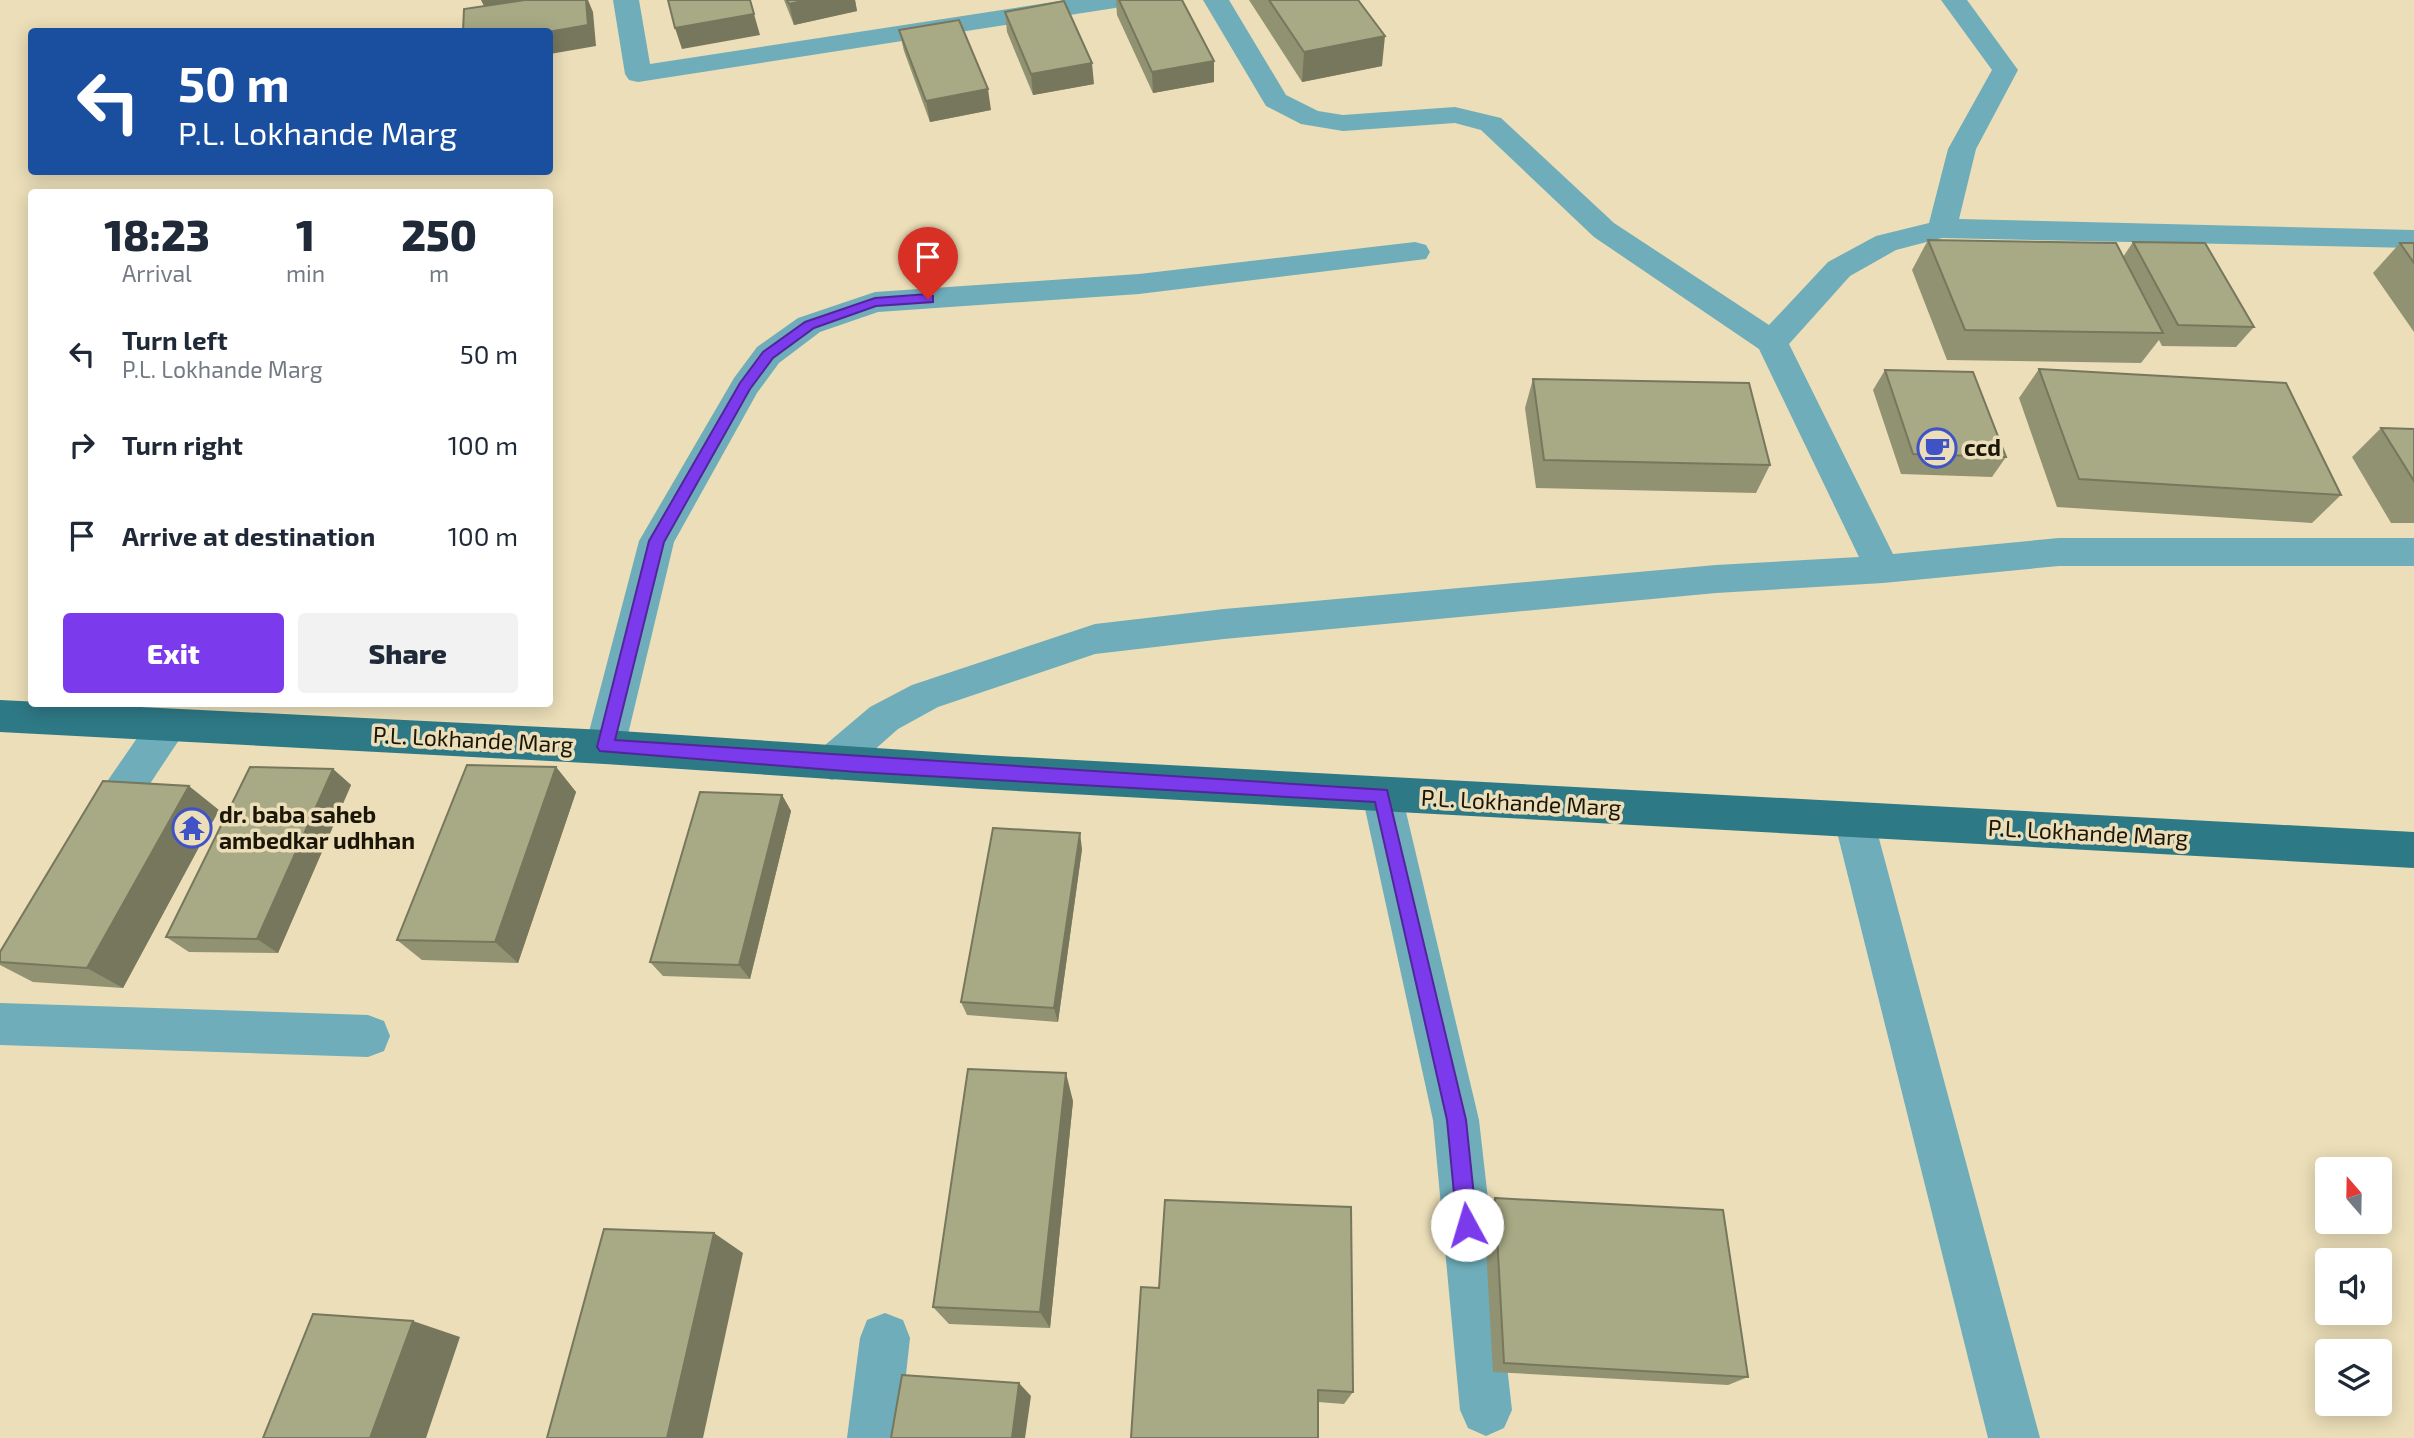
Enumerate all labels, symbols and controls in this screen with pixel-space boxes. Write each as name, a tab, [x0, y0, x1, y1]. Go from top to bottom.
text: 50 m	[178, 53, 290, 112]
icon: left	[63, 56, 154, 147]
text: P.L. Lokhande Marg	[178, 113, 457, 151]
text: 18:23	[104, 209, 210, 259]
text: 1	[296, 209, 315, 259]
text: 250	[401, 209, 477, 259]
pin	[898, 227, 958, 299]
icon: arrive	[909, 238, 947, 276]
text: Arrival	[122, 259, 192, 287]
text: min	[286, 259, 325, 287]
text: m	[429, 259, 449, 287]
text: Turn left	[122, 324, 228, 355]
icon: left	[63, 335, 101, 373]
text: 50 m	[460, 338, 518, 369]
text: P.L. Lokhande Marg	[122, 355, 323, 383]
icon: right	[63, 426, 101, 464]
cafe icon: ccd	[1916, 427, 1958, 469]
text: Turn right	[122, 429, 243, 460]
text: 100 m	[448, 429, 518, 460]
place label: ccd	[1964, 433, 2001, 461]
icon: arrive	[63, 517, 101, 555]
text: Arrive at destination	[122, 520, 375, 551]
text: 100 m	[448, 520, 518, 551]
button: Exit	[63, 613, 284, 693]
button: Share	[298, 613, 518, 693]
street label: P.L. Lokhande Marg	[372, 720, 574, 758]
street label: P.L. Lokhande Marg	[1420, 783, 1622, 821]
place label: dr. baba saheb ambedkar udhhan	[219, 800, 415, 854]
temple icon: dr. baba saheb ambedkar udhhan	[171, 807, 213, 849]
street label: P.L. Lokhande Marg	[1987, 813, 2189, 851]
north arrow	[2315, 1157, 2392, 1234]
map controls	[2315, 1157, 2392, 1416]
position arrow	[1430, 1188, 1504, 1262]
button: sound	[2315, 1248, 2392, 1325]
button: layers	[2315, 1339, 2392, 1416]

